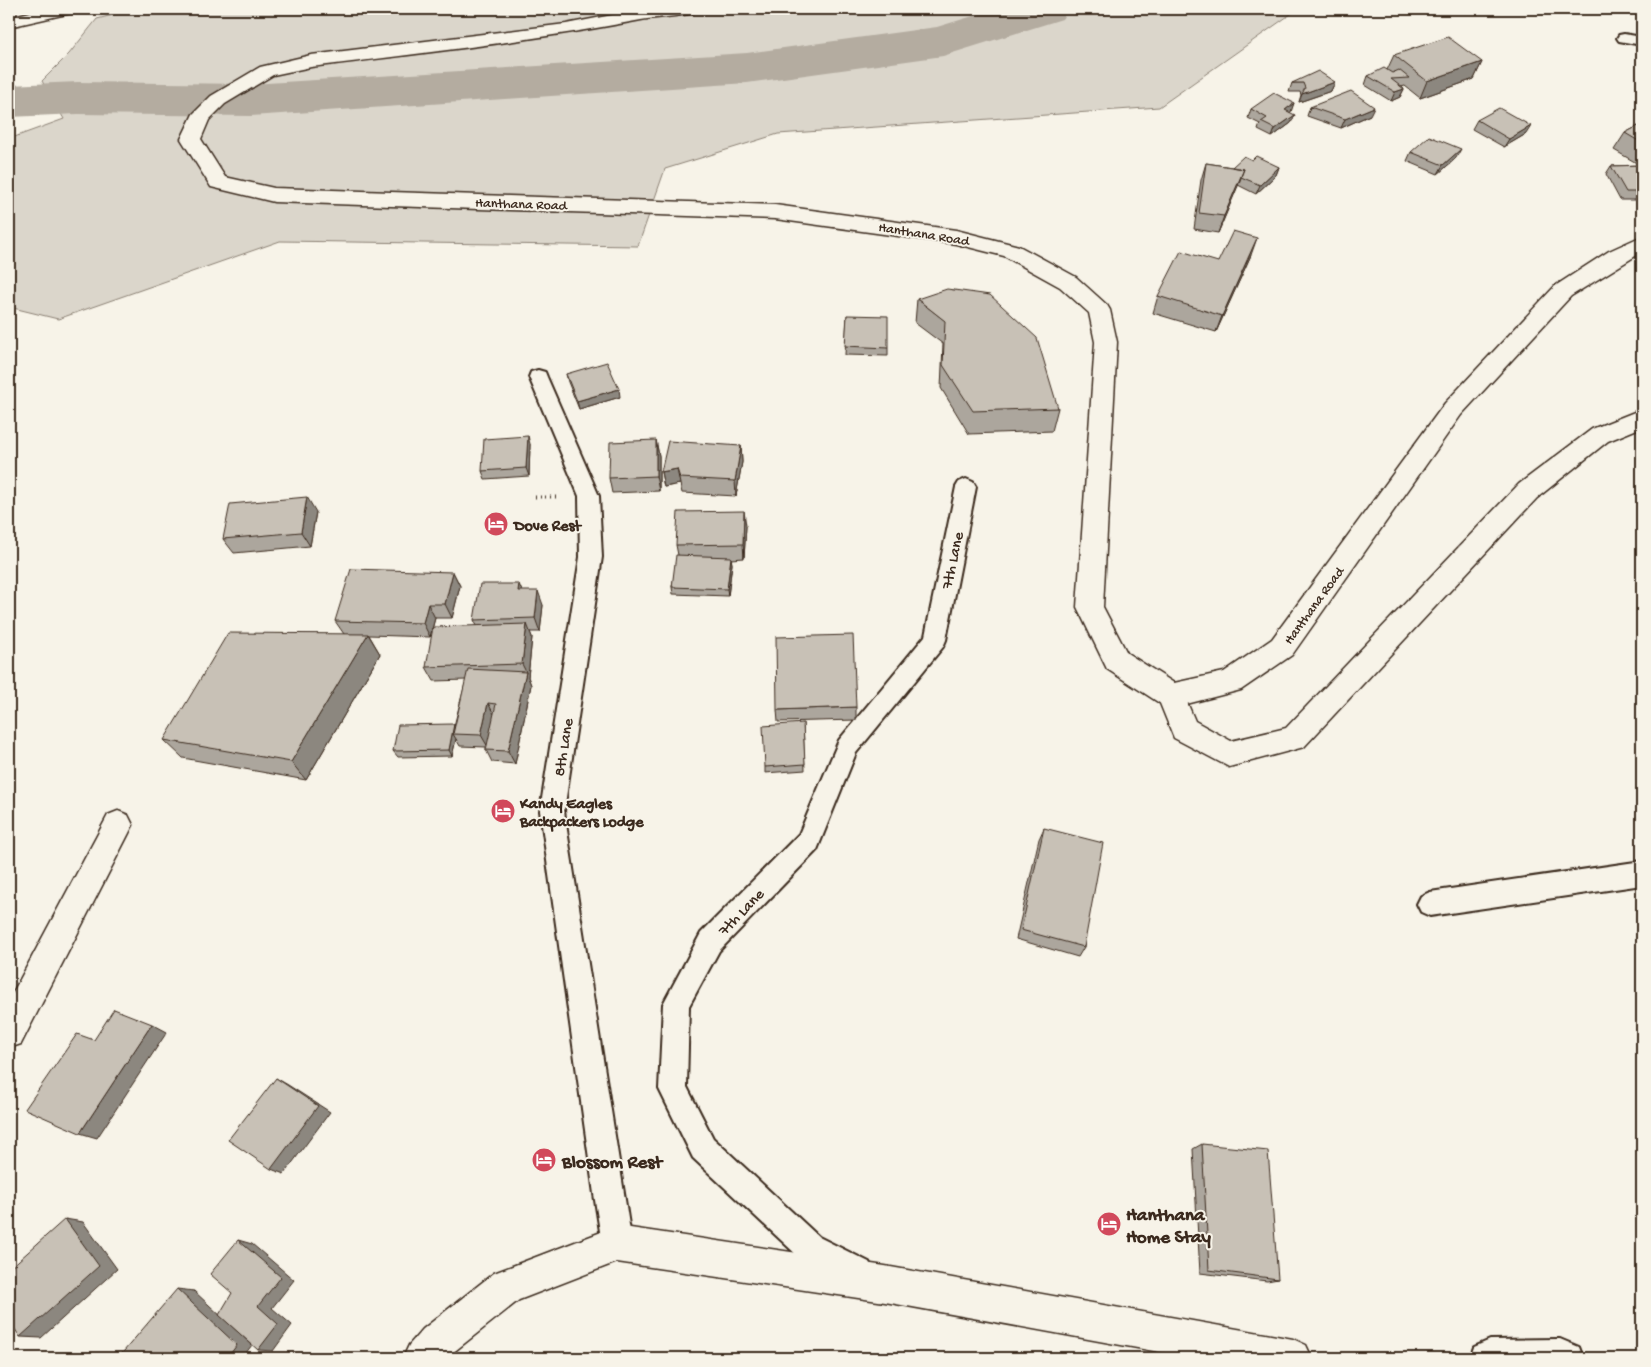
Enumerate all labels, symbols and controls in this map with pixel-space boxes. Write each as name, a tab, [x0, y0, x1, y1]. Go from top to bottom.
street label: Hanthana Road	[475, 195, 569, 216]
street label: Hanthana Road	[877, 220, 972, 251]
hotel icon: Dove Rest	[483, 511, 509, 537]
place label: Dove Rest	[512, 518, 582, 537]
street label: 7th Lane	[939, 530, 970, 592]
street label: Hanthana Road	[1281, 563, 1350, 649]
street label: 8th Lane	[552, 717, 580, 778]
place label: Kandy Eagles Backpackers Lodge	[519, 796, 644, 833]
hotel icon: Kandy Eagles Backpackers Lodge	[490, 798, 516, 824]
street label: 7th Lane	[715, 885, 770, 942]
hotel icon: Blossom Rest	[531, 1147, 557, 1173]
place label: Blossom Rest	[561, 1152, 664, 1175]
place label: Hanthana Home Stay	[1126, 1205, 1212, 1250]
hotel icon: Hanthana Home Stay	[1096, 1211, 1122, 1237]

